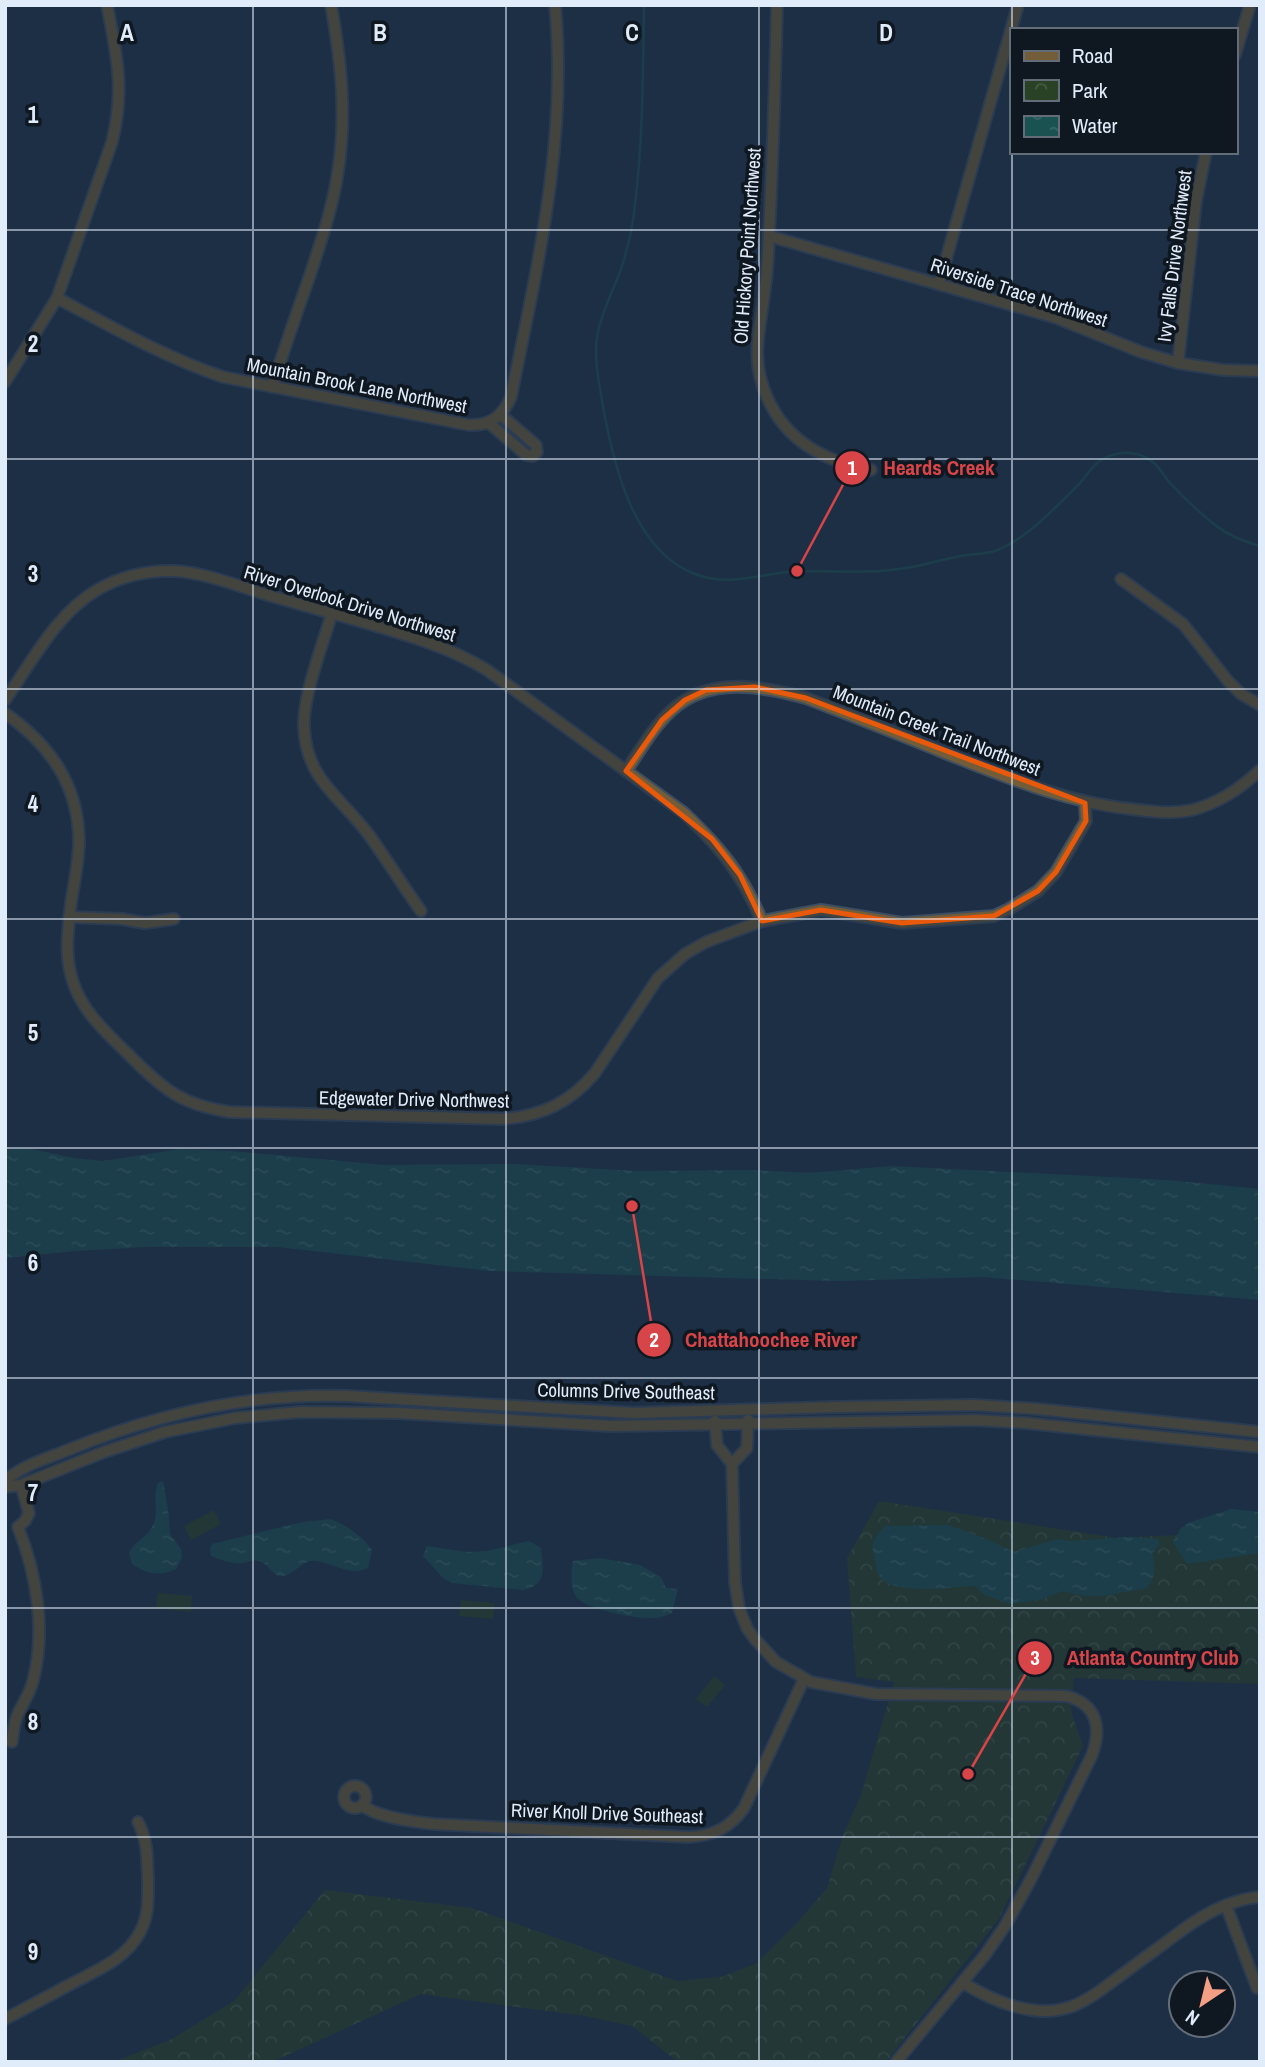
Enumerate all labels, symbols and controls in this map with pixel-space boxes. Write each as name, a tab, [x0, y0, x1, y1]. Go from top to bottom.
text: A	[120, 17, 134, 48]
text: B	[373, 17, 387, 48]
text: C	[625, 17, 639, 48]
text: D	[879, 17, 893, 48]
legend	[1010, 28, 1237, 154]
text: Road	[1072, 41, 1113, 70]
text: Park	[1072, 76, 1108, 105]
text: 1	[28, 99, 39, 130]
text: Water	[1072, 111, 1118, 140]
street label: Old Hickory Point Northwest	[727, 146, 767, 345]
street label: Ivy Falls Drive Northwest	[1151, 168, 1197, 343]
street label: Riverside Trace Northwest	[927, 251, 1111, 333]
text: 2	[28, 328, 38, 359]
street label: Mountain Brook Lane Northwest	[245, 351, 470, 419]
callout: Heards Creek	[834, 447, 1008, 489]
text: 1	[847, 453, 857, 482]
text: Heards Creek	[883, 453, 995, 482]
text: 3	[28, 558, 38, 589]
street label: River Overlook Drive Northwest	[241, 558, 460, 648]
street label: Mountain Creek Trail Northwest	[830, 678, 1045, 782]
text: 4	[28, 788, 39, 819]
text: 5	[28, 1017, 38, 1048]
street label: Edgewater Drive Northwest	[319, 1084, 510, 1114]
text: 6	[28, 1247, 38, 1278]
callout: Chattahoochee River	[636, 1319, 871, 1361]
text: 2	[649, 1325, 659, 1354]
text: Chattahoochee River	[685, 1325, 857, 1354]
street label: Columns Drive Southeast	[537, 1376, 716, 1406]
text: 7	[28, 1477, 38, 1508]
callout: Atlanta Country Club	[1018, 1637, 1253, 1679]
text: 3	[1030, 1643, 1040, 1672]
text: Atlanta Country Club	[1067, 1643, 1239, 1672]
text: 8	[28, 1706, 38, 1737]
street label: River Knoll Drive Southeast	[510, 1797, 704, 1829]
text: 9	[28, 1936, 38, 1967]
north arrow	[1167, 1969, 1237, 2039]
text: N	[1180, 2004, 1204, 2032]

